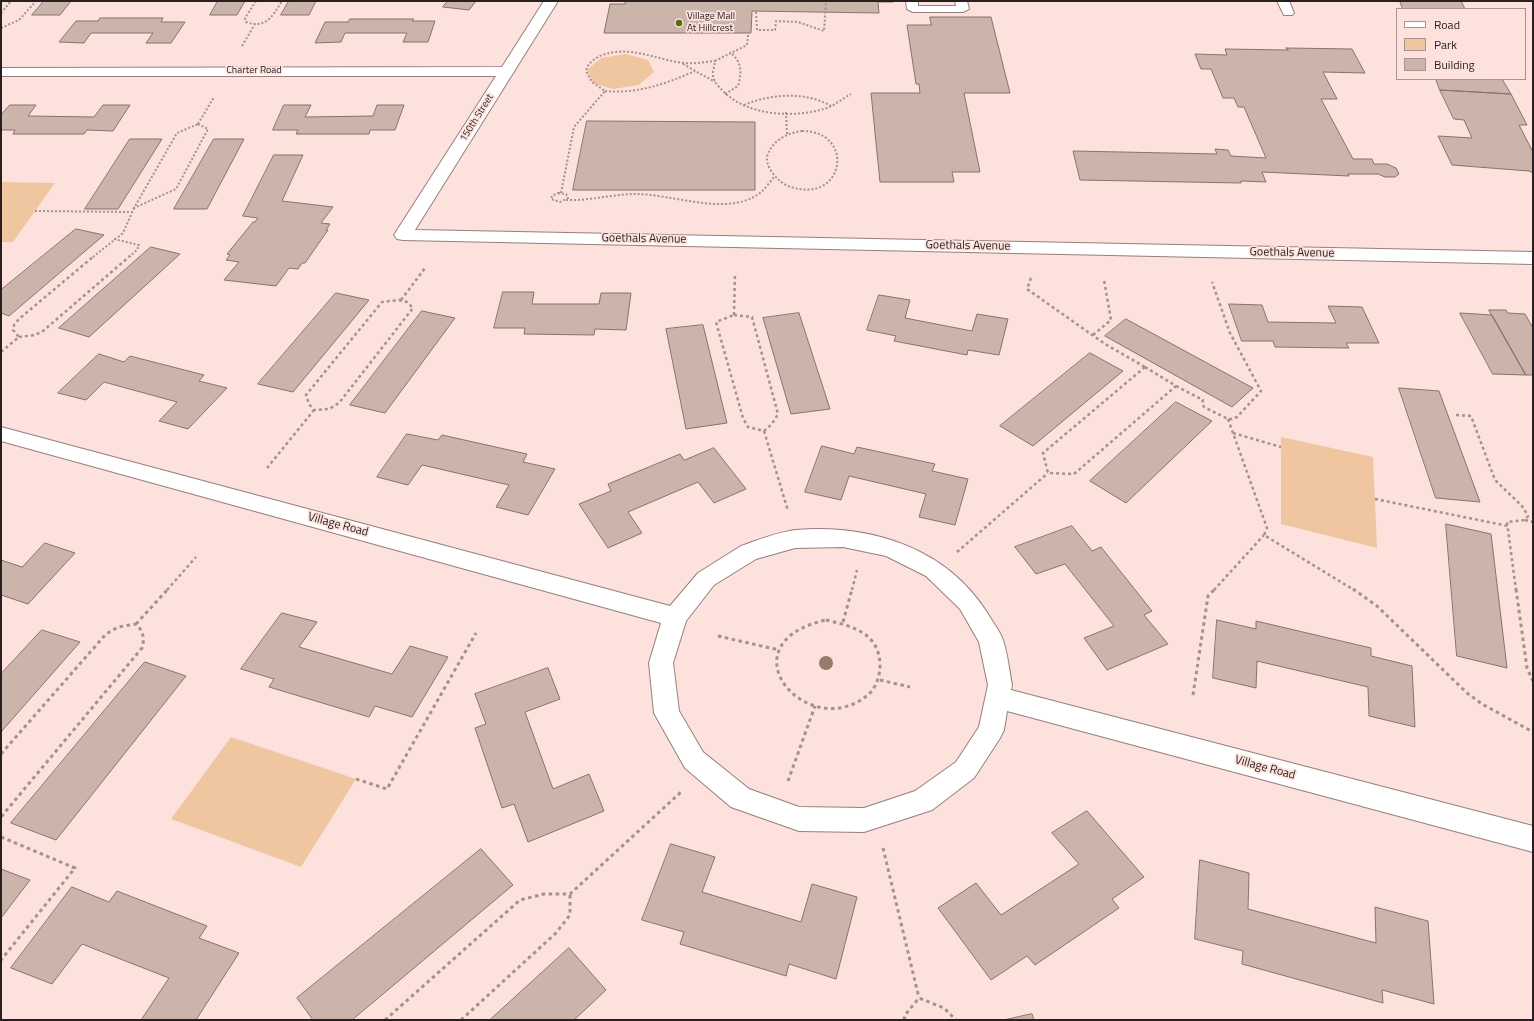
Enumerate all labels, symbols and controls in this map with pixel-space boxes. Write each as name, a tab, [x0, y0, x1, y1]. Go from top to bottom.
legend	[1396, 8, 1526, 80]
place label: Village Mall At Hillcrest	[687, 11, 735, 34]
text: Road	[1434, 15, 1460, 34]
marker: Village Mall At Hillcrest	[674, 18, 684, 28]
text: Park	[1434, 35, 1457, 54]
text: Building	[1434, 55, 1475, 74]
street label: Charter Road	[226, 65, 282, 77]
street label: 150th Street	[458, 92, 496, 144]
street label: Goethals Avenue	[601, 231, 687, 247]
street label: Goethals Avenue	[925, 238, 1011, 254]
street label: Goethals Avenue	[1249, 245, 1335, 261]
street label: Village Road	[306, 510, 370, 540]
street label: Village Road	[1233, 753, 1297, 783]

